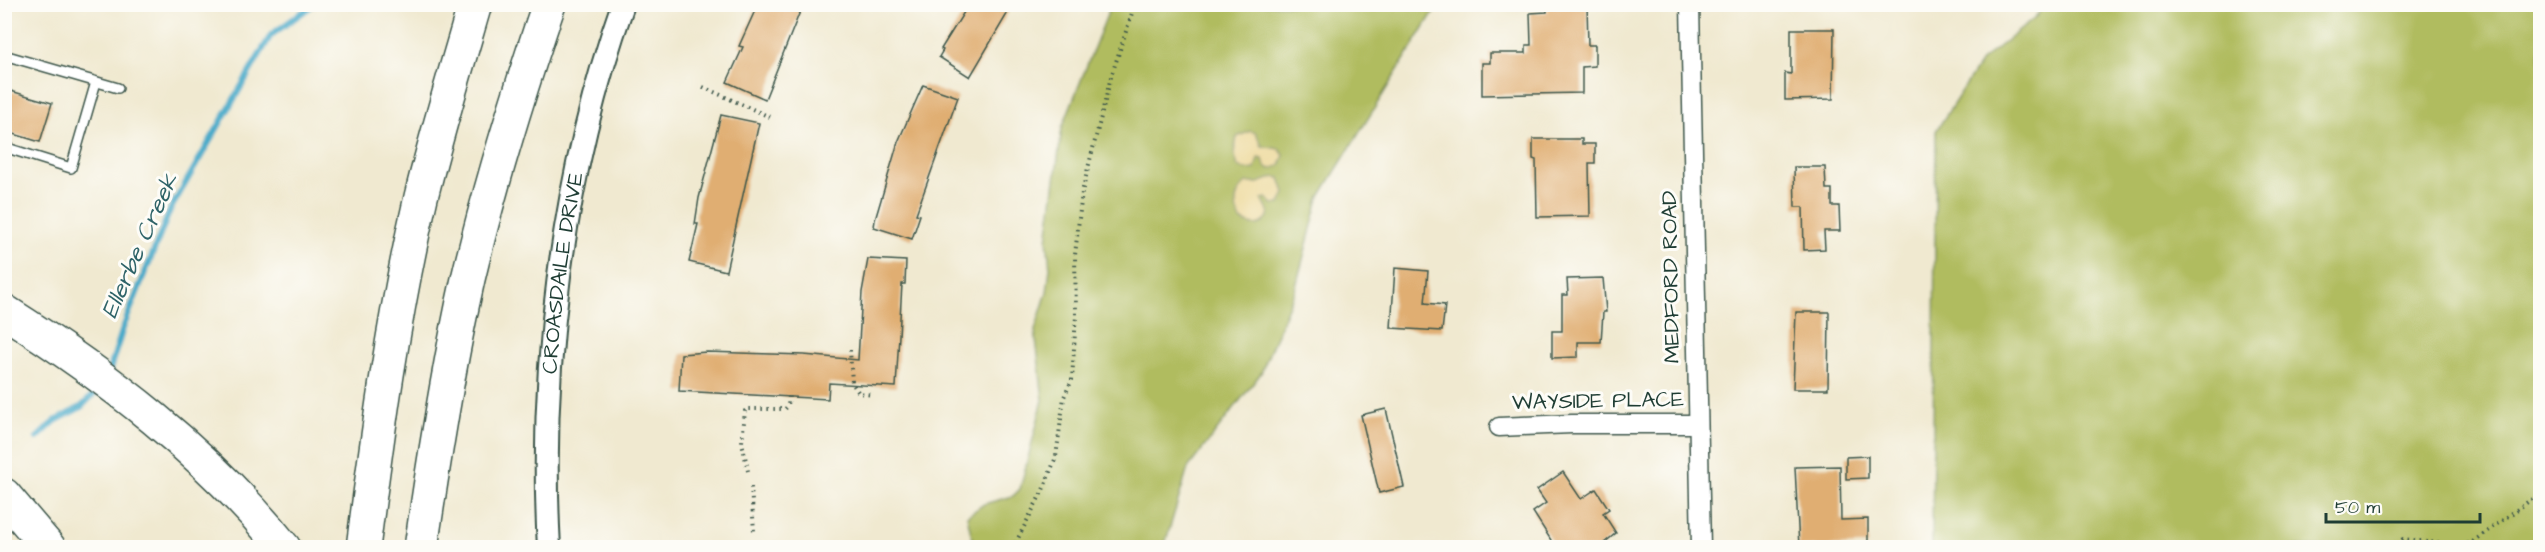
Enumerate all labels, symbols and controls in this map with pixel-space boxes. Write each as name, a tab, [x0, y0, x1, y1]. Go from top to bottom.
water label: Ellerbe Creek	[93, 167, 188, 324]
street label: CROASDAILE DRIVE	[534, 169, 591, 375]
street label: MEDFORD ROAD	[1654, 190, 1688, 364]
street label: WAYSIDE PLACE	[1512, 384, 1684, 418]
scale bar	[2326, 486, 2480, 524]
text: 50 m	[2335, 495, 2380, 520]

